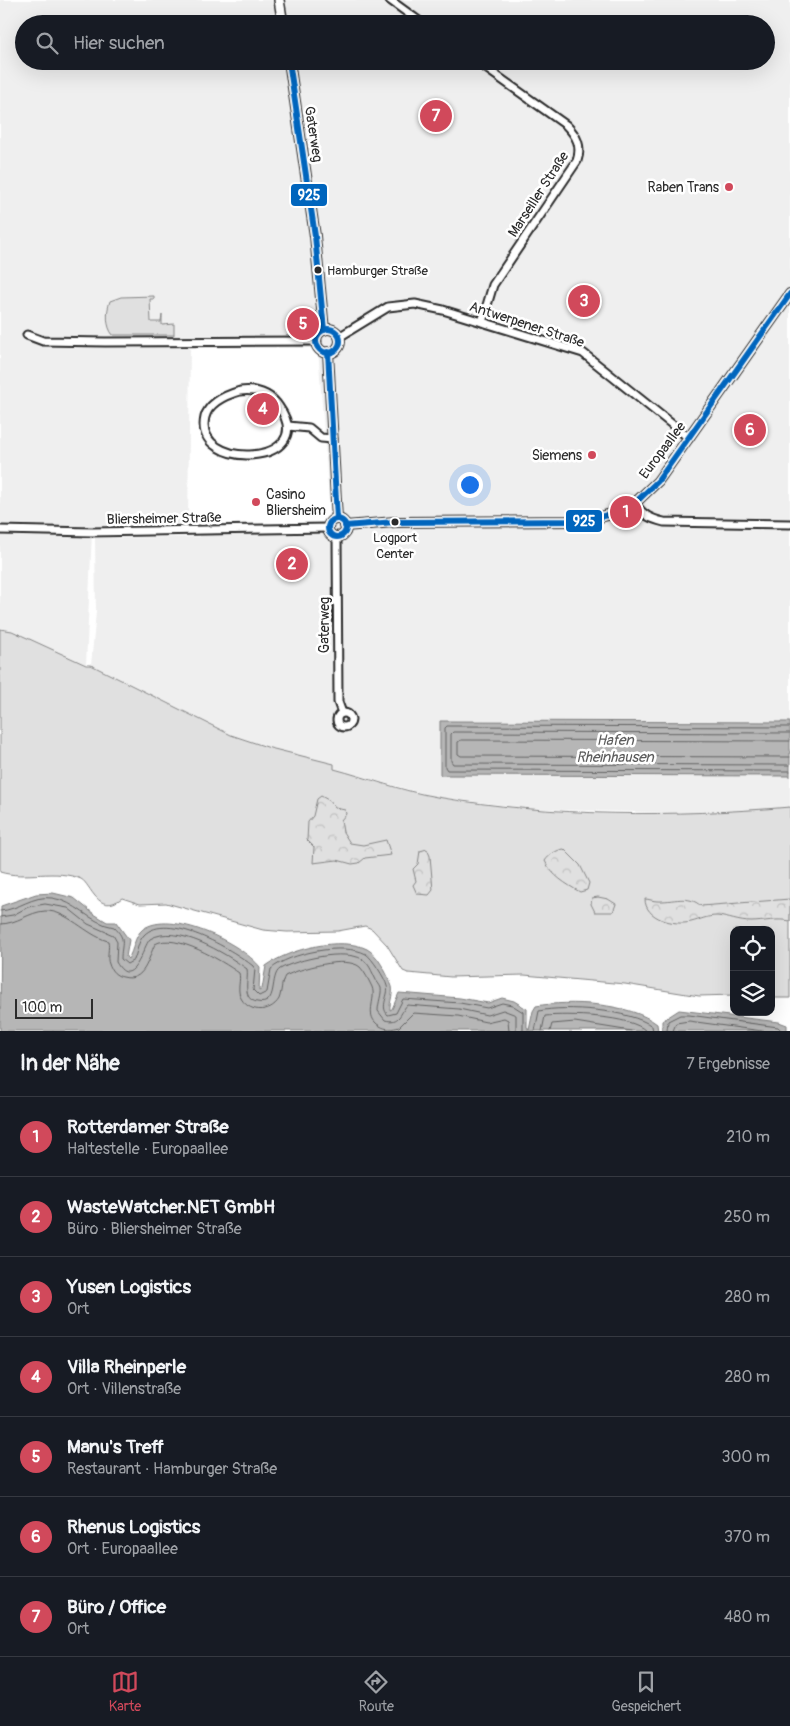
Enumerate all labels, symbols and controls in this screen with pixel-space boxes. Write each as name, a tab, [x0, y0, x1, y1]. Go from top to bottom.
search box	[15, 15, 775, 70]
icon: search	[33, 29, 61, 57]
text: Hier suchen	[73, 31, 165, 55]
pin: 7	[420, 97, 452, 135]
street label: Gaterweg	[301, 105, 326, 163]
street label: Marseiller Straße	[504, 148, 572, 240]
place label: Raben Trans	[648, 179, 720, 196]
marker: Raben Trans	[723, 181, 735, 193]
line badge: 925	[290, 183, 328, 207]
text: 925	[298, 187, 321, 204]
place label: Hamburger Straße	[327, 263, 428, 279]
marker: Hamburger Straße	[313, 265, 323, 275]
pin: 3	[568, 282, 600, 320]
street label: Antwerpener Straße	[467, 298, 587, 351]
pin: 5	[287, 305, 319, 343]
pin: 4	[247, 390, 279, 428]
pin: 6	[734, 411, 766, 449]
street label: Europaallee	[636, 418, 689, 482]
place label: Siemens	[532, 447, 583, 464]
marker: Siemens	[586, 449, 598, 461]
your location	[457, 472, 483, 498]
place label: Casino Bliersheim	[266, 486, 326, 519]
pin: 1	[610, 493, 642, 531]
marker: Casino Bliersheim	[250, 496, 262, 508]
street label: Bliersheimer Straße	[106, 509, 222, 528]
line badge: 925	[565, 509, 603, 533]
text: 925	[573, 513, 596, 530]
marker: Logport Center	[390, 517, 400, 527]
place label: Logport Center	[373, 530, 418, 562]
pin: 2	[276, 545, 308, 583]
street label: Gaterweg	[316, 597, 333, 653]
water label: Hafen Rheinhausen	[576, 731, 655, 767]
map controls	[730, 926, 775, 1016]
button: locate	[730, 926, 775, 971]
button: layers	[730, 971, 775, 1016]
scale bar	[15, 996, 92, 1019]
text: 100 m	[22, 999, 62, 1016]
text: In der Nähe	[20, 1050, 120, 1077]
text: 7 Ergebnisse	[686, 1054, 770, 1074]
text: Rotterdamer Straße	[67, 1115, 229, 1139]
text: 1	[33, 1127, 39, 1147]
text: 210 m	[726, 1127, 770, 1147]
text: Haltestelle · Europaallee	[67, 1139, 228, 1159]
text: WasteWatcher.NET GmbH	[67, 1195, 275, 1219]
text: 2	[32, 1207, 40, 1227]
text: 250 m	[724, 1207, 770, 1227]
text: Büro · Bliersheimer Straße	[67, 1219, 242, 1239]
text: Yusen Logistics	[67, 1275, 191, 1299]
text: 3	[32, 1287, 40, 1307]
text: 280 m	[724, 1287, 770, 1307]
text: Ort	[67, 1299, 89, 1319]
text: Villa Rheinperle	[67, 1355, 186, 1379]
text: 4	[31, 1367, 41, 1387]
text: 280 m	[724, 1367, 770, 1387]
text: Ort · Villenstraße	[67, 1379, 181, 1399]
text: Manu's Treff	[67, 1435, 164, 1459]
text: 5	[32, 1447, 40, 1467]
text: 300 m	[722, 1447, 770, 1467]
text: Restaurant · Hamburger Straße	[67, 1459, 277, 1479]
text: Rhenus Logistics	[67, 1515, 200, 1539]
text: 6	[31, 1527, 41, 1547]
text: 370 m	[724, 1527, 770, 1547]
text: Ort · Europaallee	[67, 1539, 178, 1559]
text: Büro / Office	[67, 1595, 166, 1619]
text: 7	[32, 1607, 40, 1627]
text: 480 m	[724, 1607, 770, 1627]
text: Ort	[67, 1619, 89, 1639]
tab: Karte	[109, 1668, 141, 1715]
tab: Route	[359, 1668, 394, 1715]
tab: Gespeichert	[612, 1668, 681, 1715]

